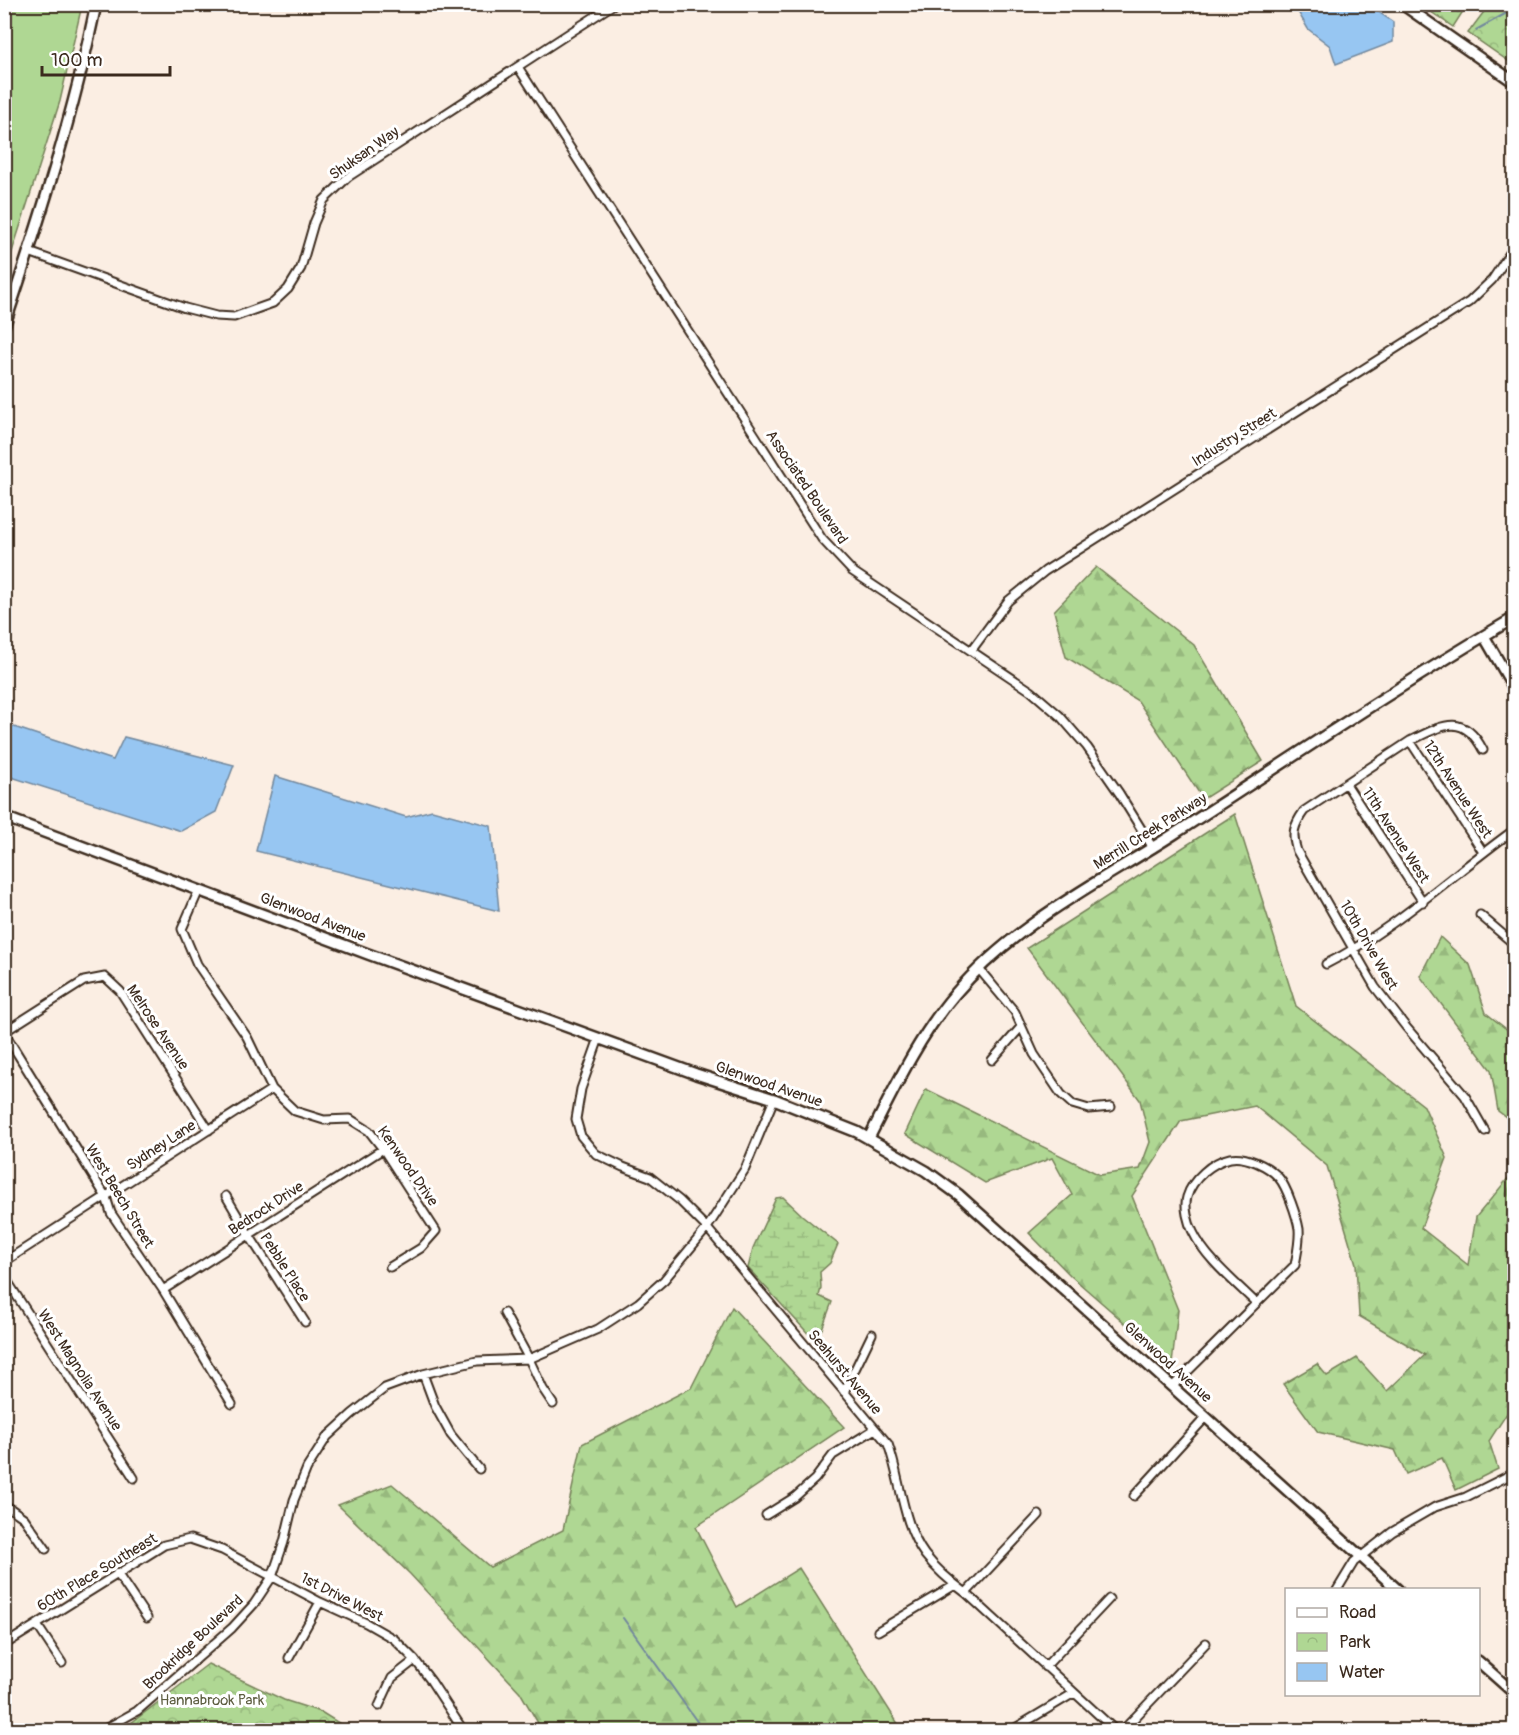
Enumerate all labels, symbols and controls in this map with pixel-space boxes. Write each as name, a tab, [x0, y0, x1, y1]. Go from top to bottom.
scale bar	[42, 39, 170, 77]
text: 100 m	[51, 49, 103, 72]
street label: Shuksan Way	[326, 122, 403, 184]
street label: Industry Street	[1188, 403, 1281, 471]
street label: Associated Boulevard	[761, 427, 852, 548]
street label: 12th Avenue West	[1419, 737, 1497, 843]
street label: 11th Avenue West	[1358, 784, 1434, 888]
street label: Merrill Creek Parkway	[1090, 789, 1211, 874]
street label: Glenwood Avenue	[257, 889, 369, 947]
street label: 10th Drive West	[1335, 897, 1402, 994]
street label: Melrose Avenue	[122, 981, 193, 1074]
street label: Glenwood Avenue	[713, 1057, 825, 1112]
street label: Sydney Lane	[123, 1116, 200, 1175]
street label: Kenwood Drive	[373, 1123, 443, 1211]
street label: West Beech Street	[81, 1141, 159, 1253]
street label: Bedrock Drive	[225, 1177, 308, 1240]
street label: Pebble Place	[255, 1229, 314, 1306]
street label: West Magnolia Avenue	[33, 1306, 126, 1435]
street label: Glenwood Avenue	[1120, 1318, 1216, 1407]
street label: Seahurst Avenue	[804, 1326, 886, 1419]
street label: 60th Place Southeast	[34, 1529, 162, 1616]
street label: 1st Drive West	[297, 1569, 387, 1627]
legend	[1285, 1588, 1480, 1696]
street label: Brookridge Boulevard	[139, 1591, 248, 1694]
text: Road	[1339, 1601, 1376, 1624]
text: Park	[1339, 1631, 1371, 1654]
text: Water	[1339, 1661, 1385, 1684]
park label: Hannabrook Park	[160, 1691, 265, 1710]

